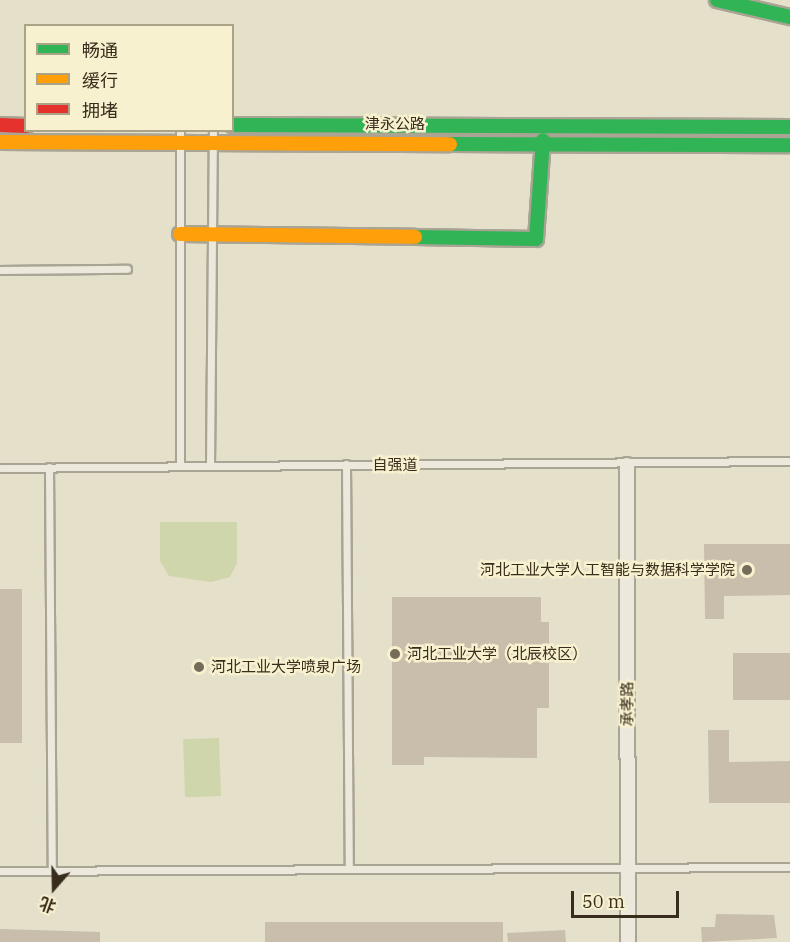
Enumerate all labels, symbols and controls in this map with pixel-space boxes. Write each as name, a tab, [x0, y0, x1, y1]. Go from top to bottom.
legend	[24, 24, 234, 132]
text: 畅通	[82, 39, 118, 62]
text: 缓行	[82, 69, 118, 92]
text: 拥堵	[82, 99, 118, 122]
street label: 津永公路	[365, 115, 425, 133]
street label: 自强道	[373, 456, 417, 474]
place label: 河北工业大学人工智能与数据科学学院	[480, 561, 735, 579]
marker: 河北工业大学人工智能与数据科学学院	[740, 563, 754, 577]
place label: 河北工业大学（北辰校区）	[407, 645, 587, 663]
marker: 河北工业大学（北辰校区）	[388, 647, 402, 661]
place label: 河北工业大学喷泉广场	[211, 658, 361, 676]
marker: 河北工业大学喷泉广场	[192, 660, 206, 674]
street label: 承孝路	[618, 682, 636, 726]
north arrow	[24, 858, 84, 918]
scale bar	[574, 879, 682, 917]
text: 50 m	[582, 890, 625, 913]
text: 北	[37, 893, 59, 917]

